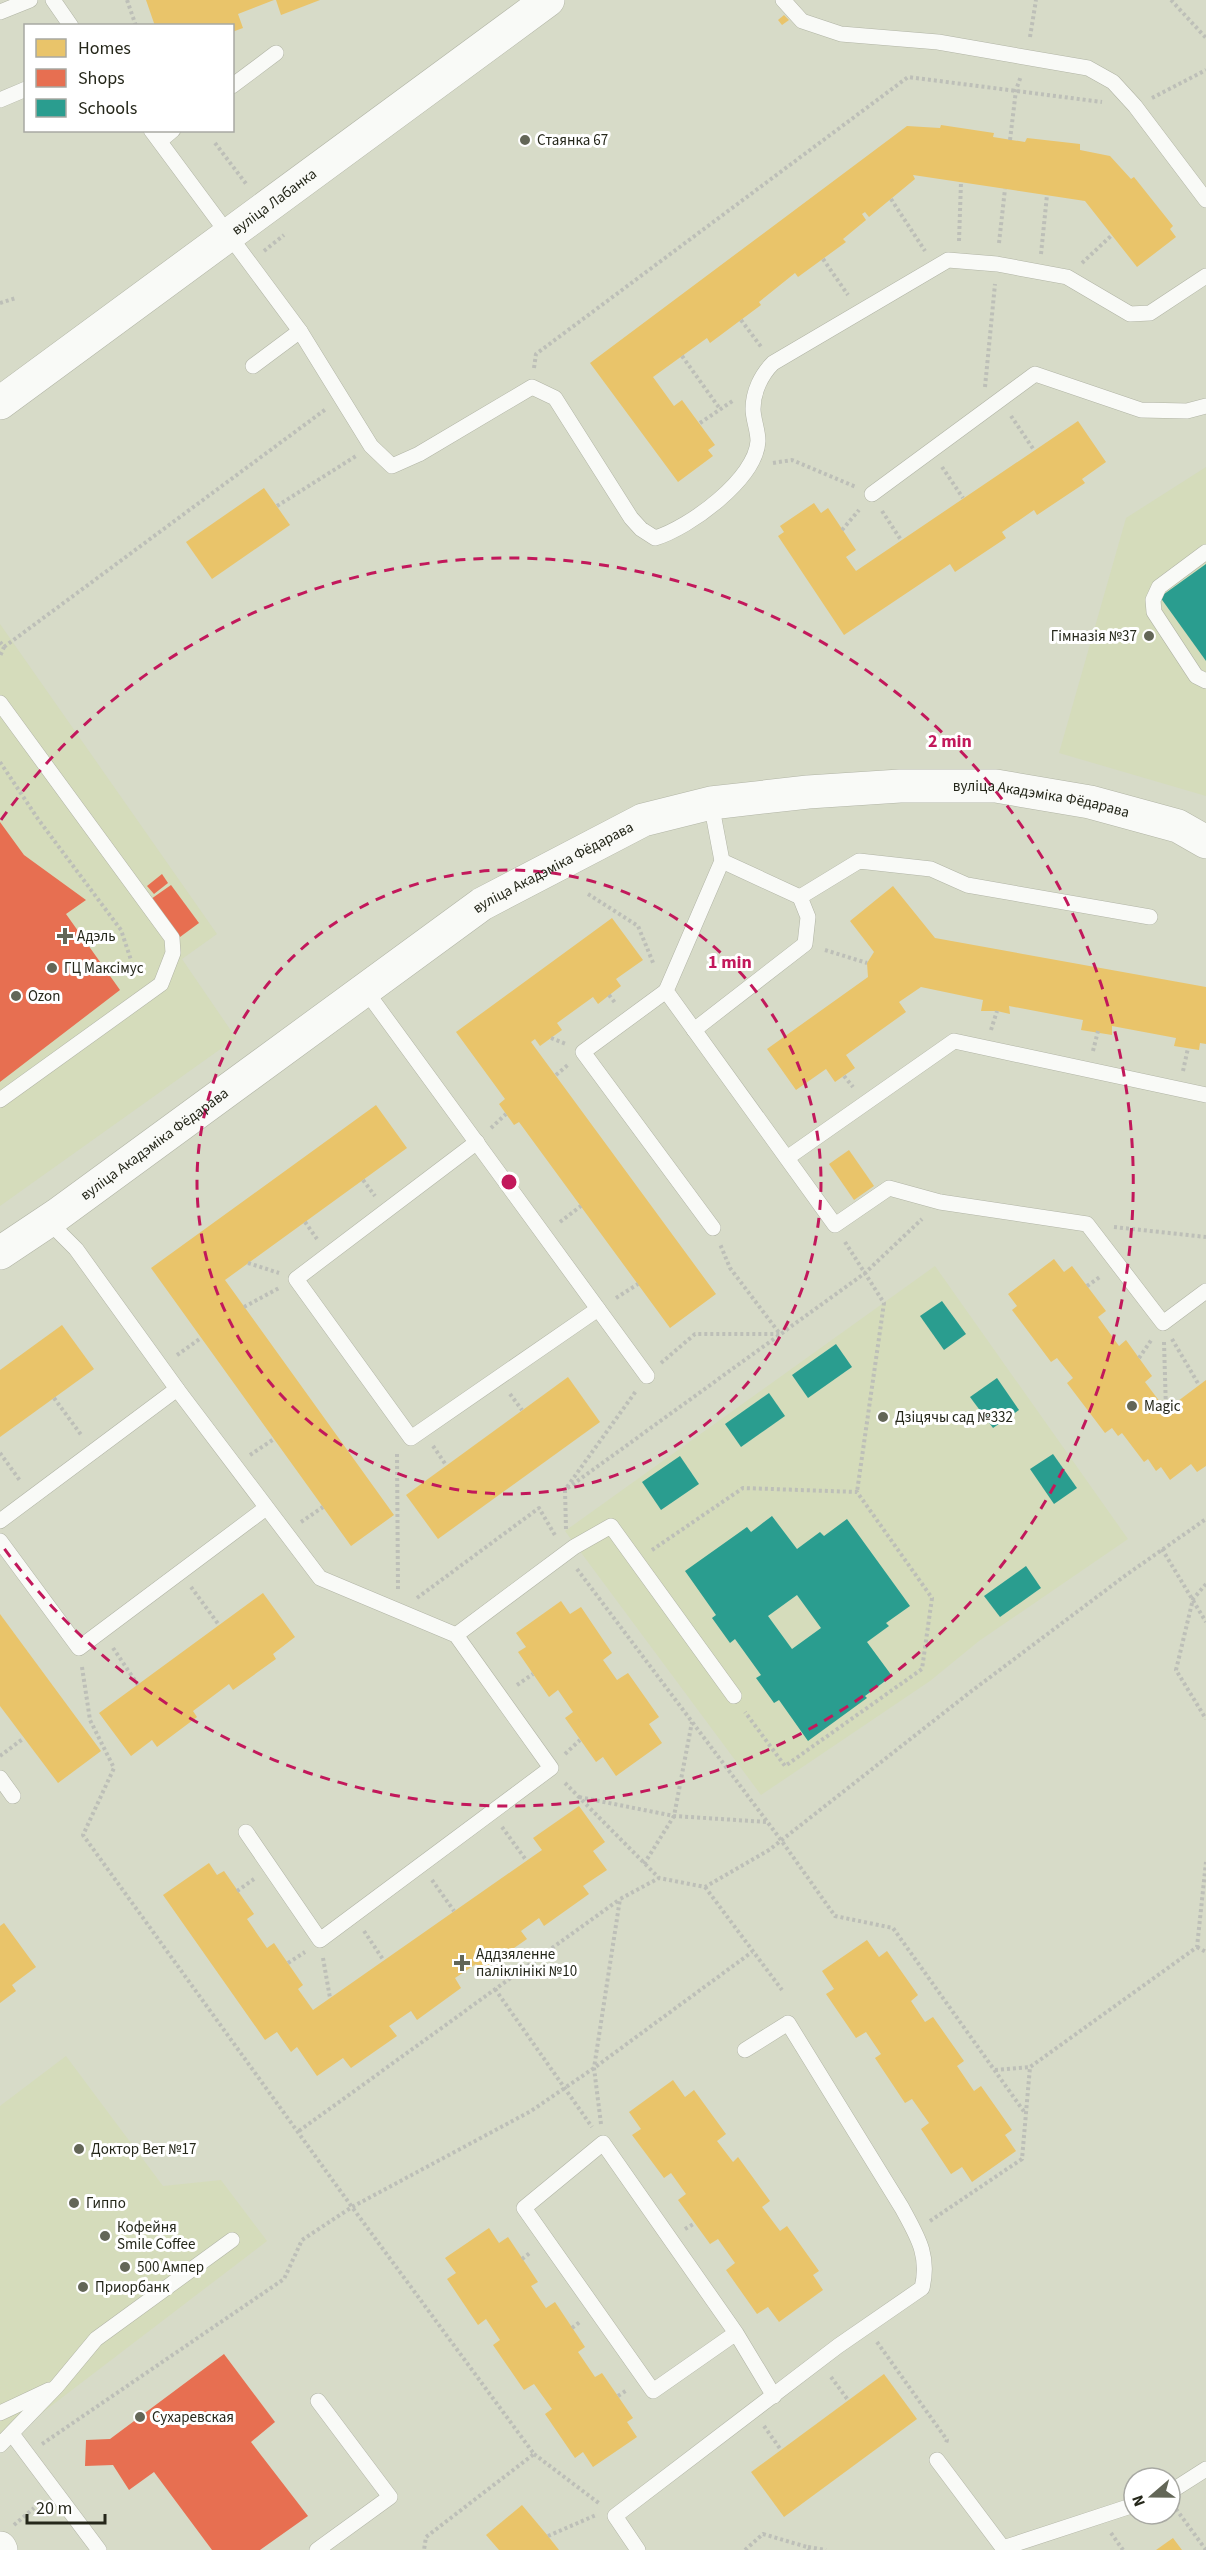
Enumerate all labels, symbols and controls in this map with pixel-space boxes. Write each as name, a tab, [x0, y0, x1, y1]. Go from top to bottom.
legend	[24, 24, 234, 132]
text: Homes	[78, 36, 131, 61]
text: Shops	[78, 66, 125, 91]
text: Schools	[78, 96, 137, 121]
place label: Стаянка 67	[537, 130, 608, 151]
marker: Стаянка 67	[518, 133, 532, 147]
street label: вуліца Лабанка	[227, 163, 321, 240]
place label: Гімназія №37	[1051, 626, 1137, 647]
marker: Гімназія №37	[1142, 629, 1156, 643]
text: 2 min	[928, 729, 972, 754]
street label: вуліца Акадэміка Фёдарава	[953, 775, 1132, 823]
street label: вуліца Акадэміка Фёдарава	[468, 816, 637, 918]
place label: Адэль	[77, 926, 116, 947]
marker: Адэль	[58, 929, 72, 943]
text: 1 min	[708, 950, 752, 975]
place label: ГЦ Максімус	[64, 958, 144, 979]
marker: ГЦ Максімус	[45, 961, 59, 975]
place label: Ozon	[28, 986, 60, 1007]
marker: Ozon	[9, 989, 23, 1003]
street label: вуліца Акадэміка Фёдарава	[76, 1083, 233, 1205]
centre of rings	[499, 1172, 519, 1192]
place label: Magic	[1144, 1396, 1181, 1417]
marker: Magic	[1125, 1399, 1139, 1413]
place label: Дзіцячы сад №332	[895, 1407, 1013, 1428]
marker: Дзіцячы сад №332	[876, 1410, 890, 1424]
place label: Аддзяленне паліклінікі №10	[476, 1944, 577, 1982]
marker: Аддзяленне паліклінікі №10	[453, 1954, 471, 1972]
place label: Доктор Вет №17	[91, 2139, 196, 2160]
marker: Доктор Вет №17	[72, 2142, 86, 2156]
place label: Гиппо	[86, 2193, 126, 2214]
marker: Гиппо	[67, 2196, 81, 2210]
place label: Кофейня Smile Coffee	[117, 2217, 195, 2255]
marker: Кофейня Smile Coffee	[98, 2229, 112, 2243]
place label: 500 Ампер	[137, 2257, 204, 2278]
marker: 500 Ампер	[118, 2260, 132, 2274]
place label: Приорбанк	[95, 2277, 170, 2298]
marker: Приорбанк	[76, 2280, 90, 2294]
place label: Сухаревская	[152, 2407, 234, 2428]
marker: Сухаревская	[133, 2410, 147, 2424]
north arrow	[1122, 2466, 1182, 2526]
scale bar	[27, 2487, 105, 2525]
text: N	[1127, 2492, 1151, 2510]
text: 20 m	[36, 2496, 72, 2521]

